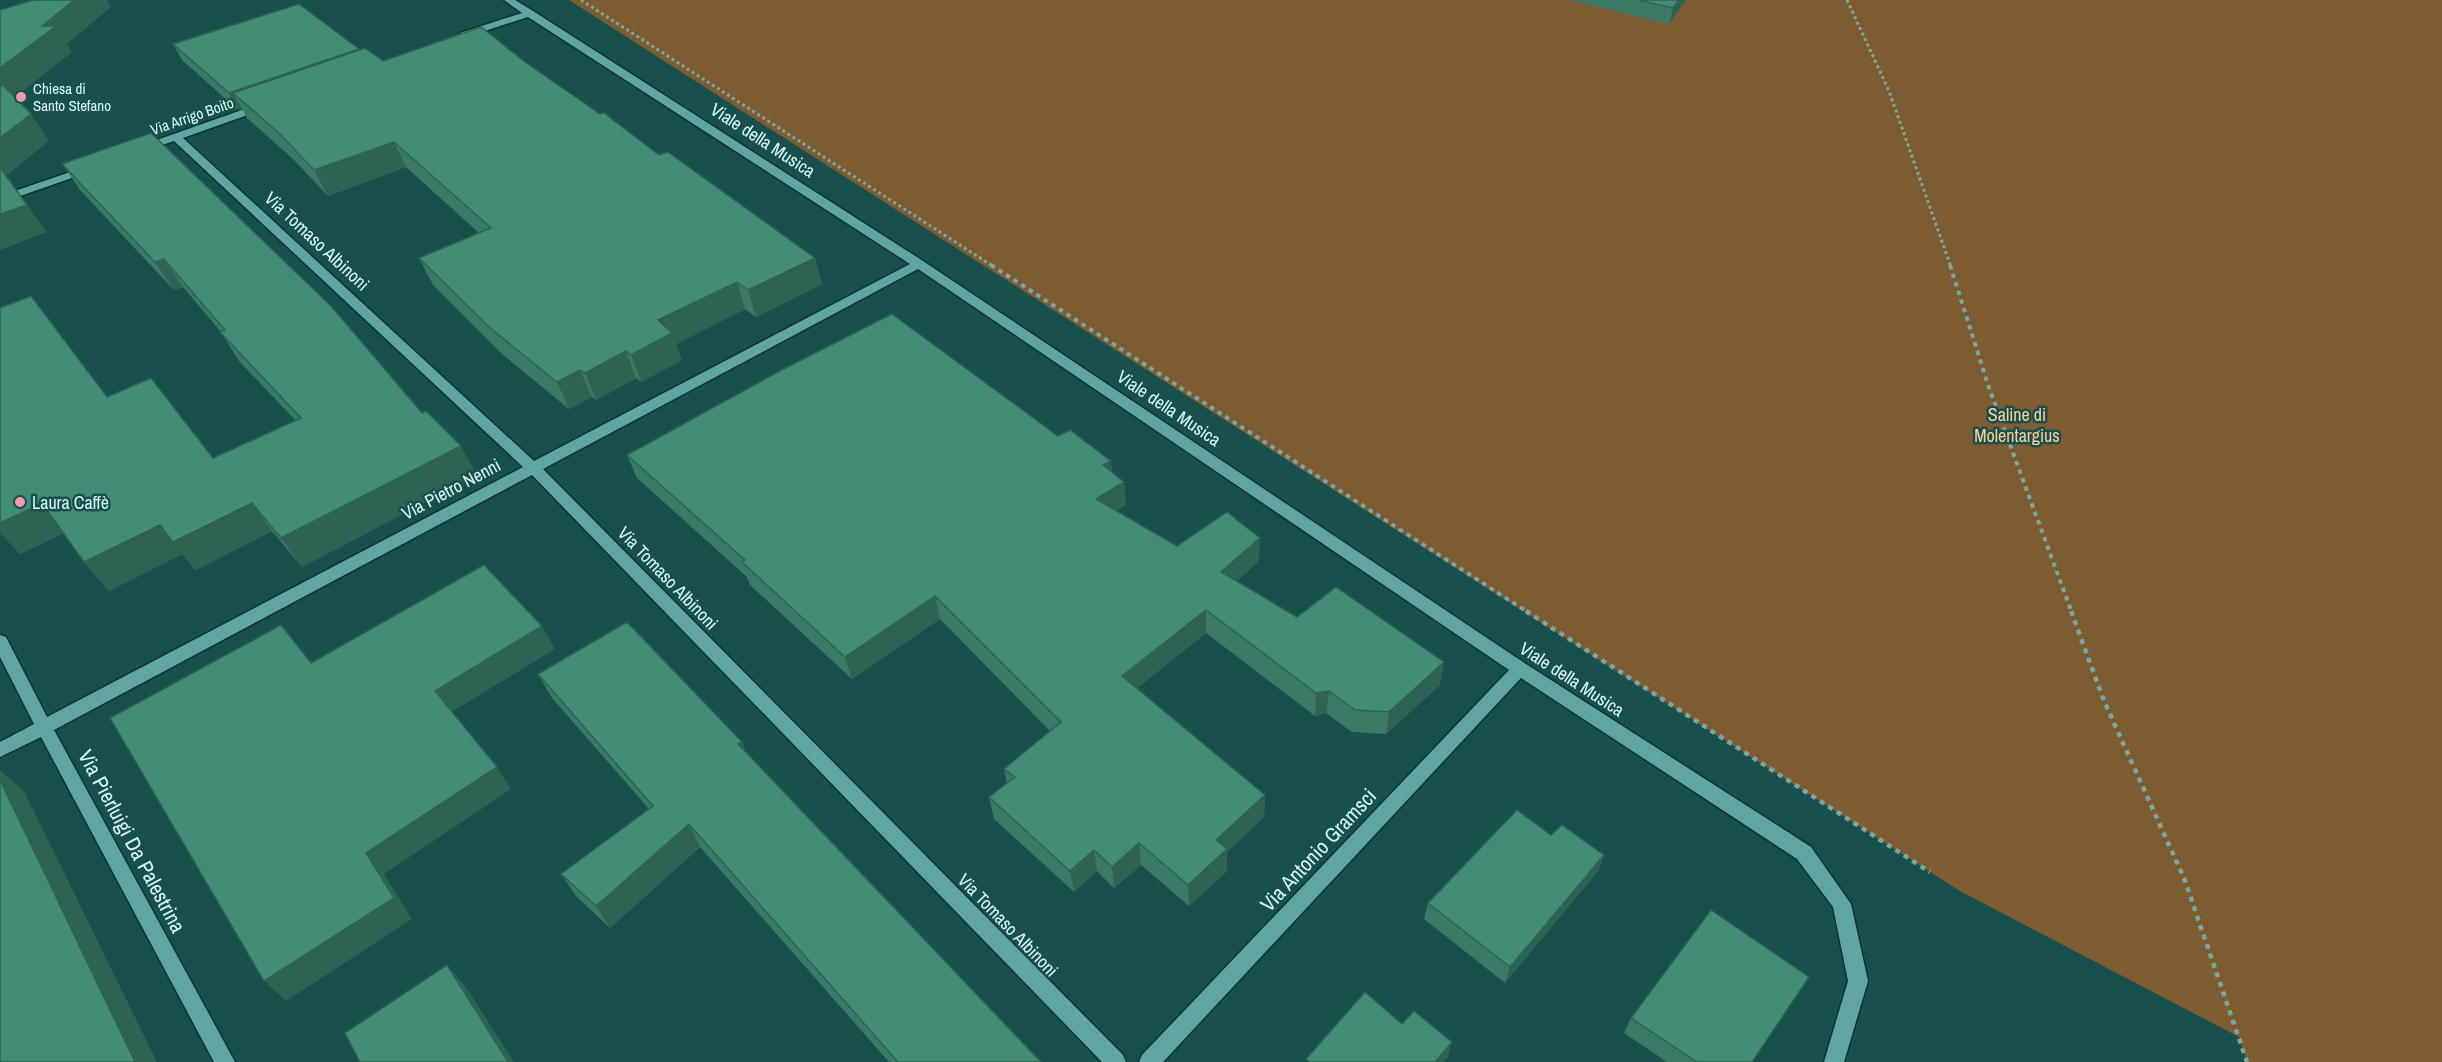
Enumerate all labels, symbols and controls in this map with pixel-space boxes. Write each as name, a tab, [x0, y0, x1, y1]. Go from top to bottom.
place label: Chiesa di Santo Stefano	[33, 78, 111, 116]
marker: Chiesa di Santo Stefano	[14, 90, 28, 104]
street label: Via Arrigo Boito	[148, 92, 237, 140]
street label: Viale della Musica	[706, 97, 820, 183]
street label: Via Tomaso Albinoni	[259, 186, 375, 296]
street label: Viale della Musica	[1112, 364, 1226, 452]
park label: Saline di Molentargius	[1974, 402, 2060, 448]
street label: Via Pietro Nenni	[397, 452, 505, 526]
place label: Laura Caffè	[32, 490, 109, 515]
marker: Laura Caffè	[13, 495, 27, 509]
street label: Via Tomaso Albinoni	[612, 521, 724, 635]
street label: Viale della Musica	[1515, 636, 1629, 722]
street label: Via Pierluigi Da Palestrina	[71, 744, 193, 938]
street label: Via Antonio Gramsci	[1253, 782, 1383, 918]
street label: Via Tomaso Albinoni	[952, 868, 1064, 982]

